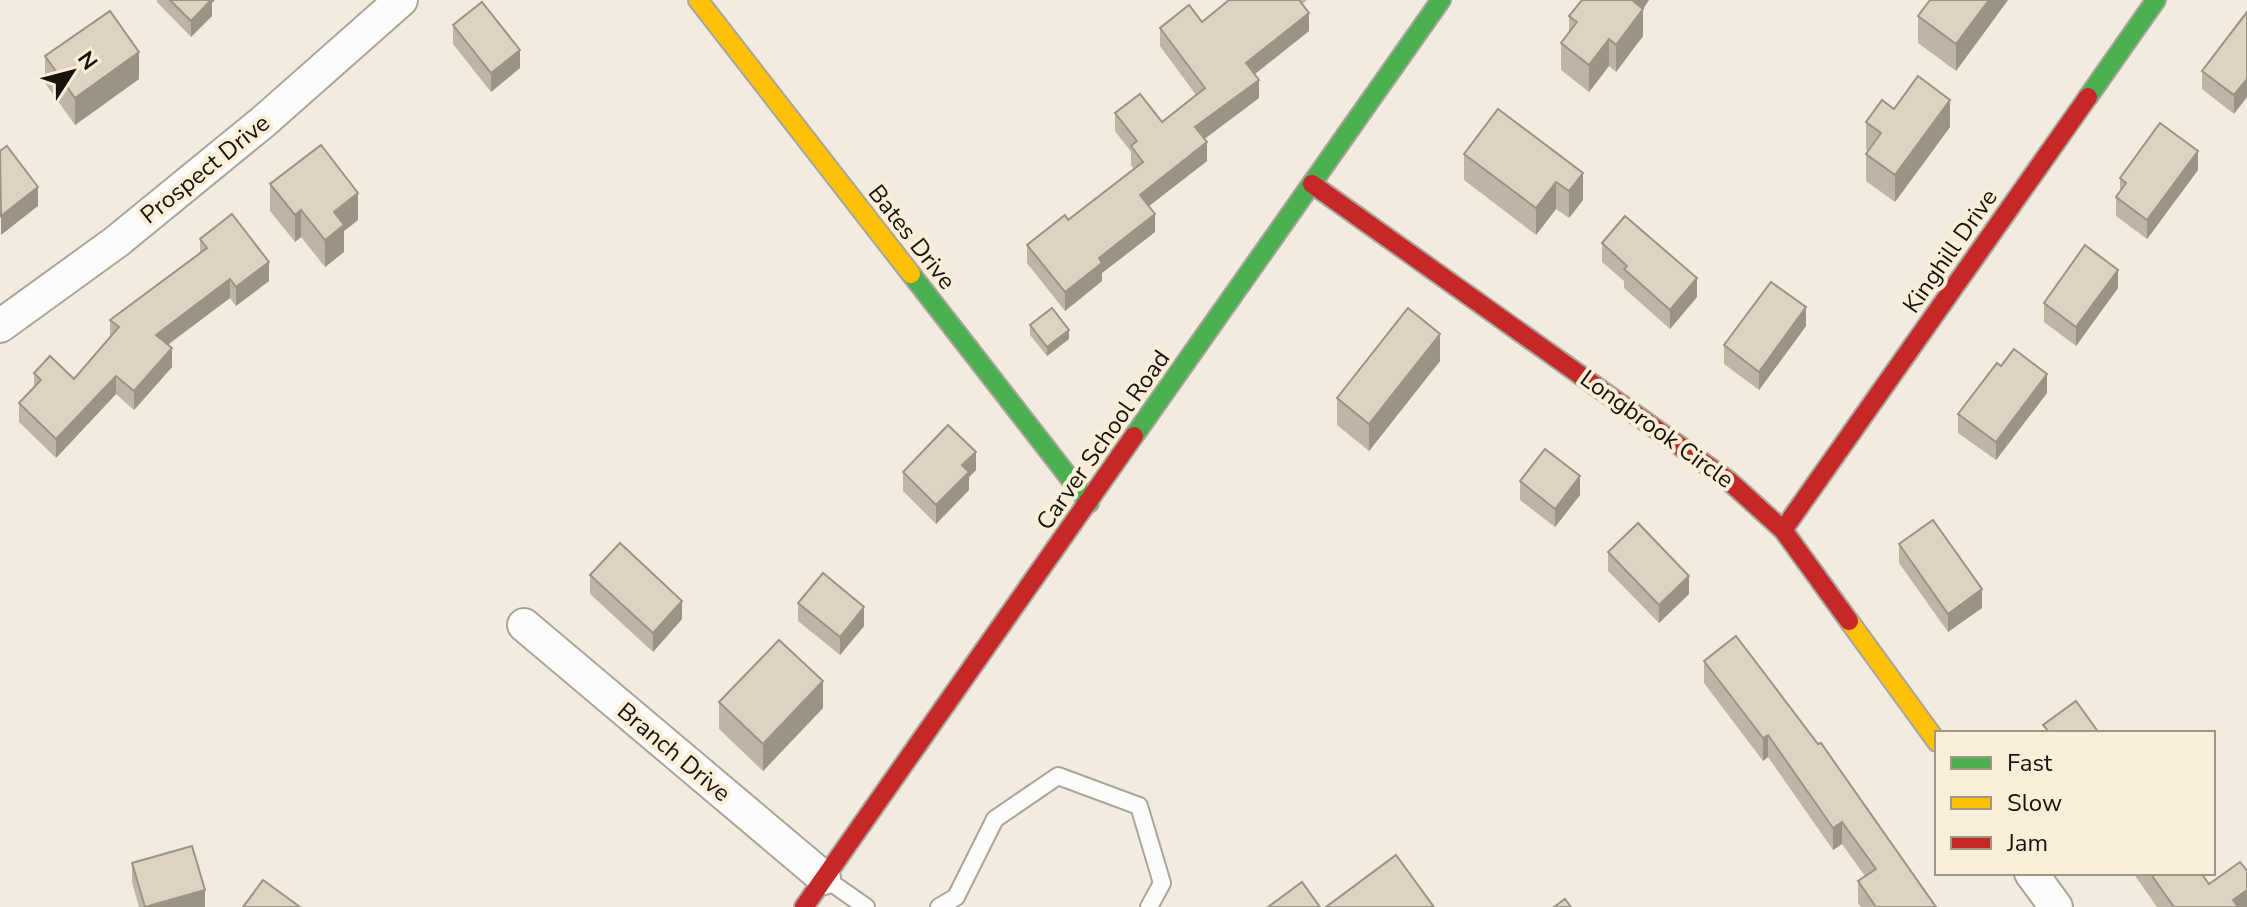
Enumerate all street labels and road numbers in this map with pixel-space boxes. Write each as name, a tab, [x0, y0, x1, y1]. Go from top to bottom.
street label: Prospect Drive	[134, 107, 276, 231]
street label: Bates Drive	[861, 178, 963, 296]
street label: Kinghill Drive	[1895, 183, 2005, 319]
street label: Carver School Road	[1029, 344, 1177, 536]
street label: Longbrook Circle	[1574, 362, 1740, 496]
street label: Branch Drive	[611, 695, 737, 809]

